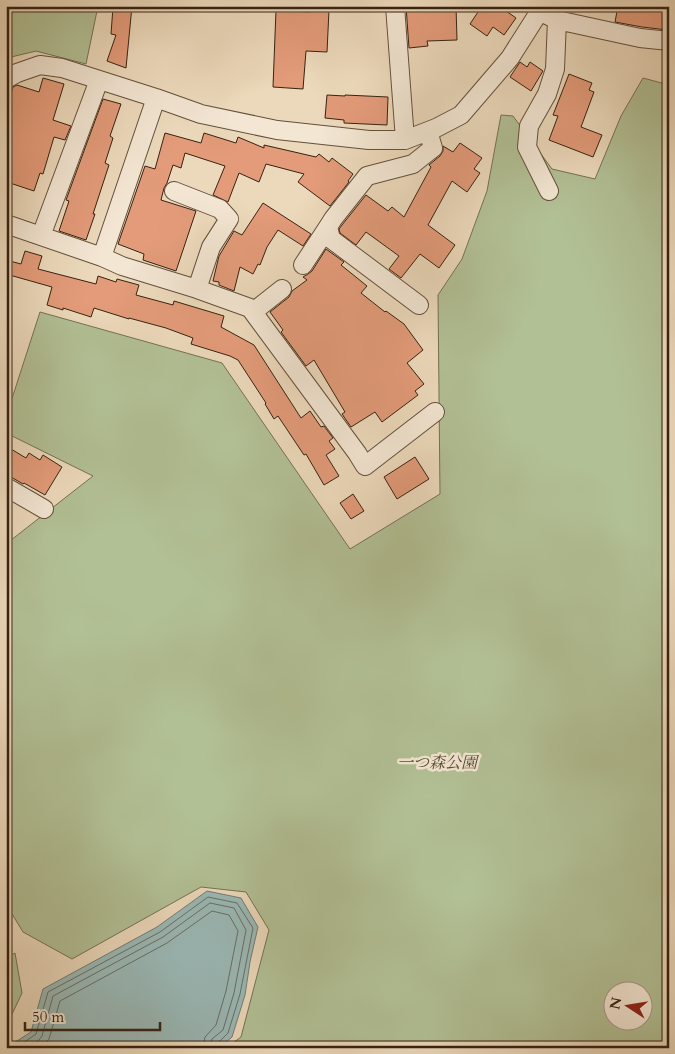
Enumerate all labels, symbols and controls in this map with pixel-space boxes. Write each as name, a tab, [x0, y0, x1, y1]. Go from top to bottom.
park label: 一つ森公園	[397, 752, 480, 774]
north arrow	[602, 982, 652, 1032]
text: N	[605, 995, 626, 1011]
scale bar	[25, 999, 160, 1031]
text: 50 m	[32, 1007, 64, 1027]

